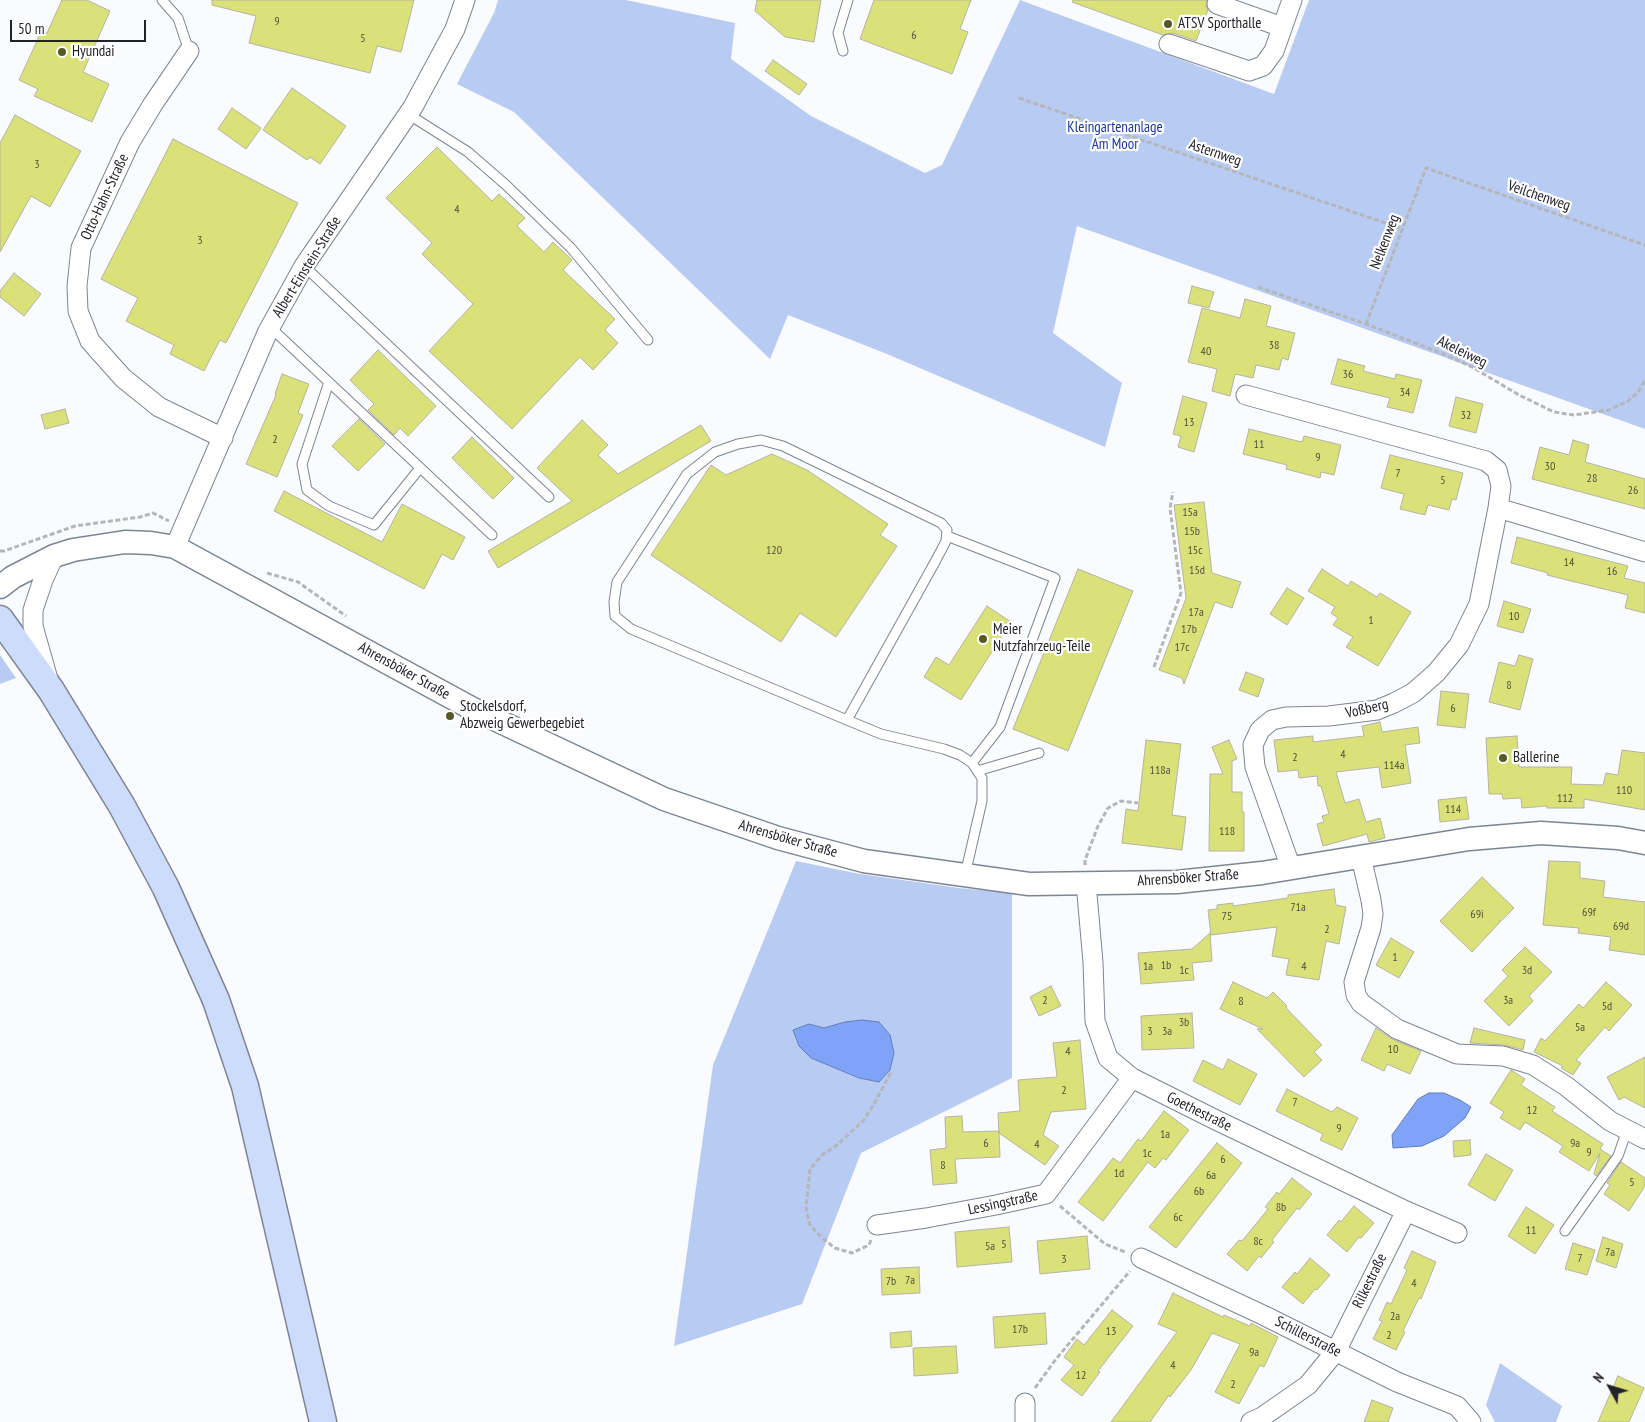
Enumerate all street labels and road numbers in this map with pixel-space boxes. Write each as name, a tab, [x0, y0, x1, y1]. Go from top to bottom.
street label: Asternweg	[1186, 136, 1244, 170]
street label: Otto-Hahn-Straße	[77, 151, 133, 243]
street label: Veilchenweg	[1505, 177, 1573, 215]
street label: Nelkenweg	[1366, 212, 1404, 272]
street label: Albert-Einstein-Straße	[269, 213, 345, 321]
street label: Akeleiweg	[1434, 332, 1490, 372]
street label: Ahrensböker Straße	[355, 638, 453, 704]
street label: Voßberg	[1344, 695, 1390, 723]
street label: Ahrensböker Straße	[737, 816, 839, 862]
street label: Ahrensböker Straße	[1137, 865, 1239, 891]
street label: Goethestraße	[1164, 1089, 1234, 1135]
street label: Lessingstraße	[966, 1187, 1040, 1219]
street label: Rilkestraße	[1349, 1251, 1391, 1311]
street label: Schillerstraße	[1272, 1313, 1344, 1361]

